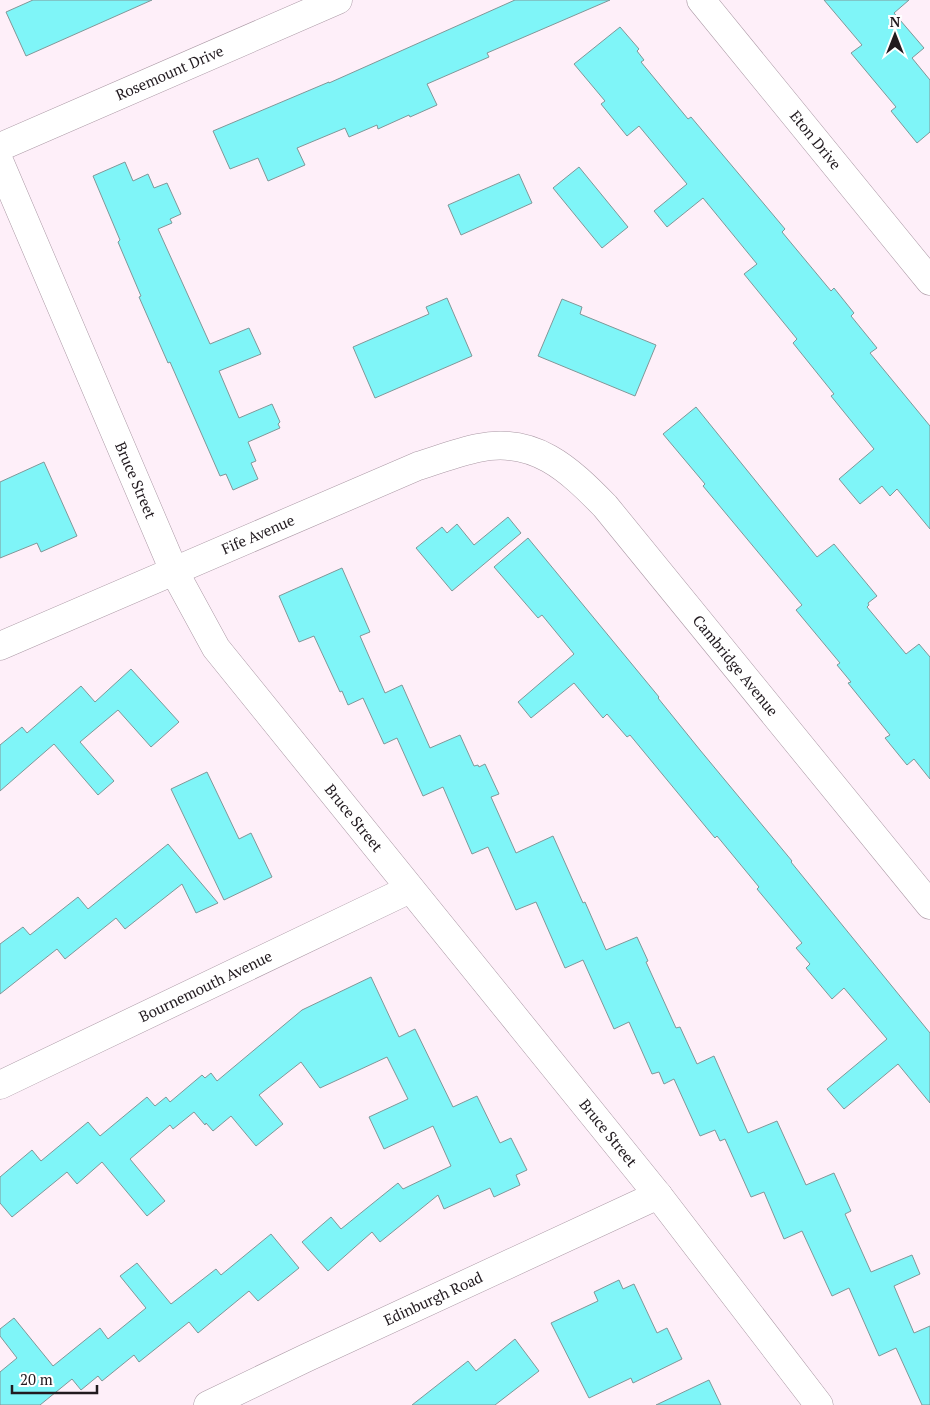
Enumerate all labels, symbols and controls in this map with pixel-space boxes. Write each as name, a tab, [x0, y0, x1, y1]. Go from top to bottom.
north arrow	[870, 10, 920, 60]
text: N	[890, 12, 901, 31]
street label: Rosemount Drive	[112, 40, 226, 104]
street label: Eton Drive	[786, 106, 846, 174]
street label: Bruce Street	[111, 438, 162, 522]
street label: Fife Avenue	[218, 509, 297, 558]
street label: Cambridge Avenue	[689, 610, 783, 720]
street label: Bruce Street	[321, 779, 388, 856]
street label: Bournemouth Avenue	[135, 945, 275, 1026]
street label: Bruce Street	[575, 1094, 642, 1171]
street label: Edinburgh Road	[380, 1267, 486, 1330]
scale bar	[12, 1362, 98, 1394]
text: 20 m	[20, 1369, 53, 1389]

